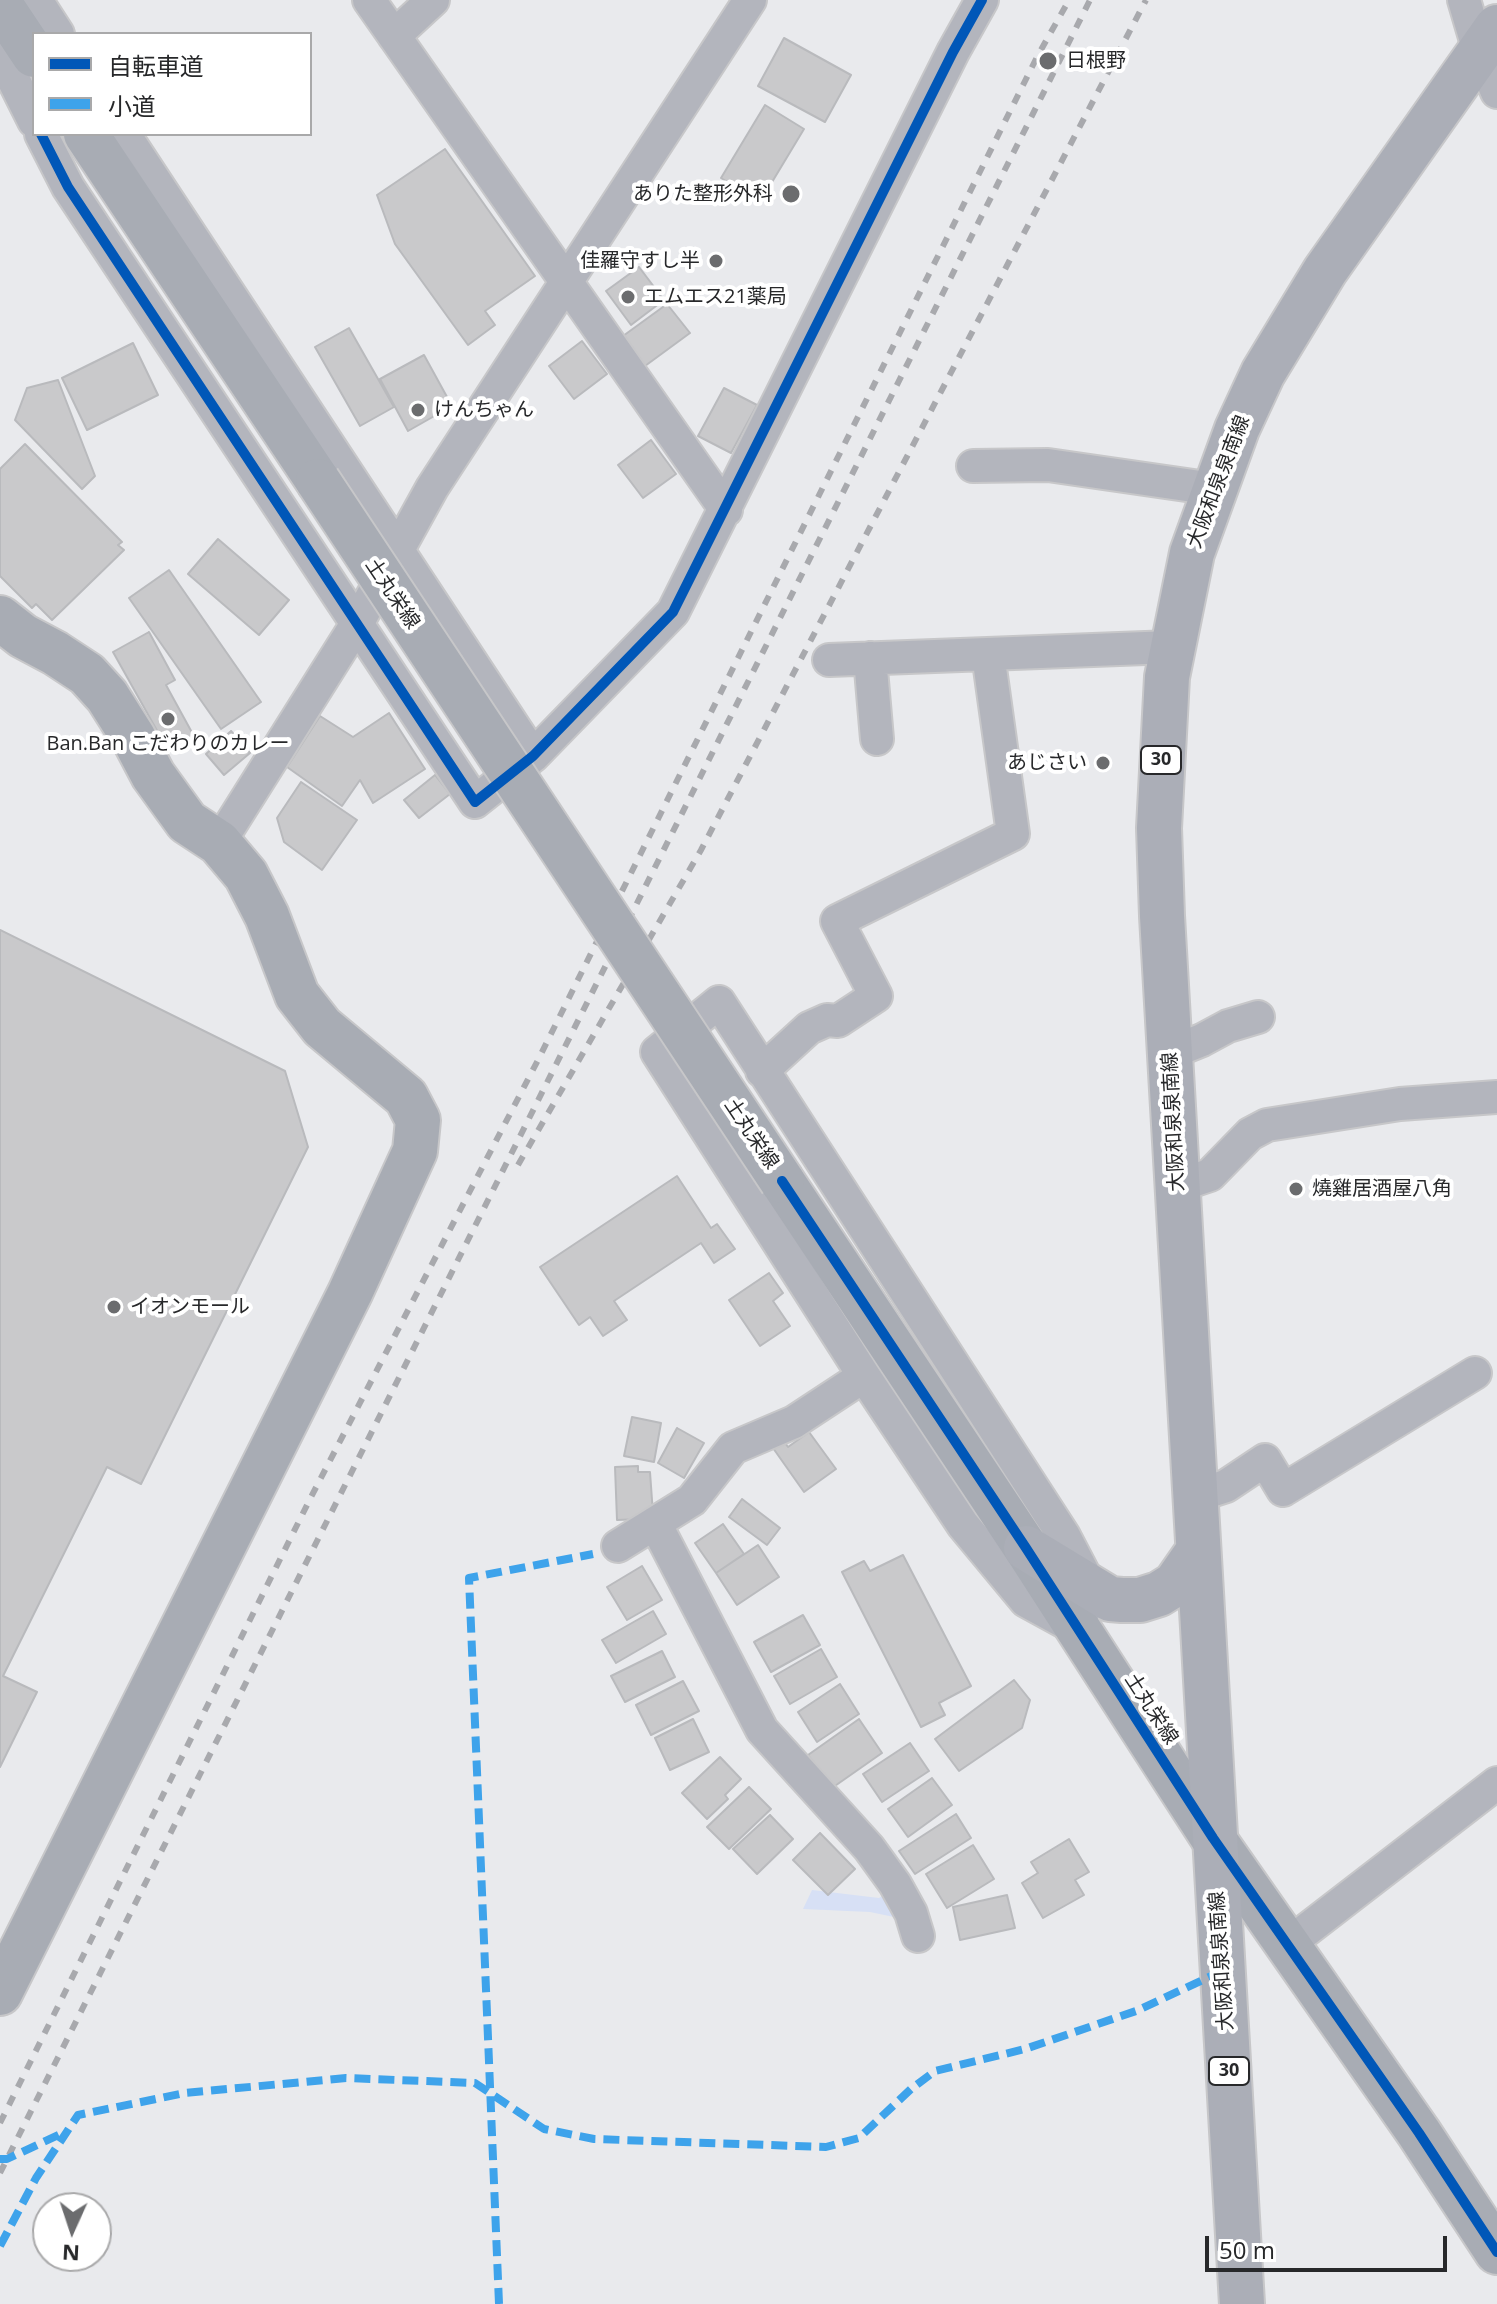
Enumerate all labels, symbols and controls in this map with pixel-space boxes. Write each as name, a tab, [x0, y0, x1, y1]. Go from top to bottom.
legend	[32, 32, 312, 136]
text: 自転車道	[108, 49, 204, 82]
place label: 日根野	[1066, 49, 1126, 73]
marker: 日根野	[1037, 50, 1059, 72]
text: 小道	[108, 89, 156, 122]
place label: ありた整形外科	[633, 182, 773, 206]
marker: ありた整形外科	[780, 183, 802, 205]
place label: 佳羅守すし半	[580, 249, 700, 273]
marker: 佳羅守すし半	[707, 252, 725, 270]
place label: エムエス21薬局	[644, 285, 787, 309]
marker: エムエス21薬局	[619, 288, 637, 306]
place label: けんちゃん	[434, 398, 534, 422]
marker: けんちゃん	[409, 401, 427, 419]
street label: 大阪和泉泉南線	[1183, 412, 1255, 552]
street label: 土丸栄線	[360, 554, 424, 634]
marker: Ban.Ban こだわりのカレー	[159, 710, 177, 728]
place label: Ban.Ban こだわりのカレー	[46, 732, 290, 756]
road number: 30	[1141, 746, 1181, 774]
place label: あじさい	[1007, 751, 1087, 775]
marker: あじさい	[1094, 754, 1112, 772]
street label: 大阪和泉泉南線	[1158, 1051, 1190, 1193]
street label: 土丸栄線	[719, 1094, 783, 1174]
place label: 燒雞居酒屋八角	[1312, 1177, 1452, 1201]
marker: 燒雞居酒屋八角	[1287, 1180, 1305, 1198]
place label: イオンモール	[130, 1295, 250, 1319]
marker: イオンモール	[105, 1298, 123, 1316]
street label: 土丸栄線	[1119, 1669, 1183, 1749]
street label: 大阪和泉泉南線	[1205, 1890, 1239, 2032]
road number: 30	[1209, 2057, 1249, 2085]
north arrow	[32, 2192, 112, 2272]
scale bar	[1209, 2220, 1451, 2270]
text: 50 m	[1219, 2233, 1275, 2266]
text: N	[61, 2239, 81, 2269]

